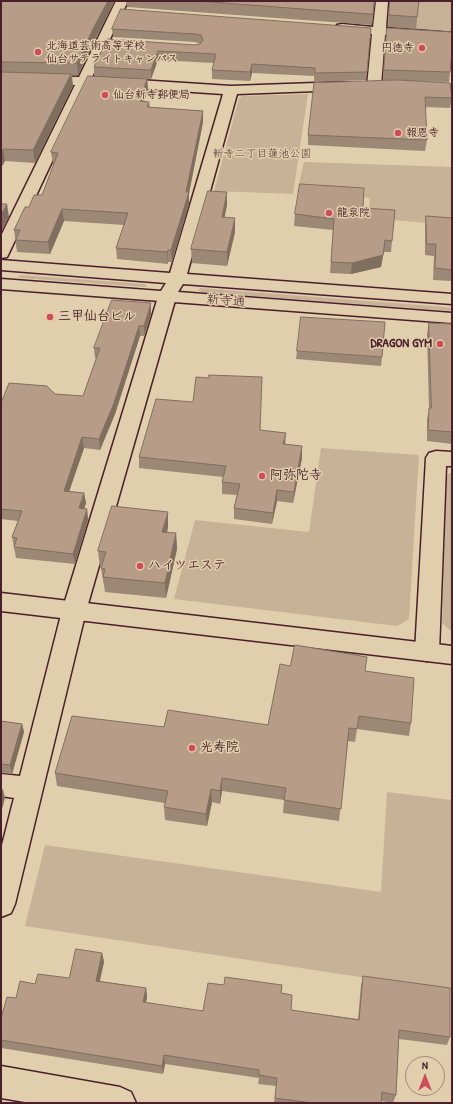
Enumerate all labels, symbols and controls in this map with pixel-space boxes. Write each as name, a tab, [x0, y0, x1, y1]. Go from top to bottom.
place label: 北海道芸術高等学校 仙台サテライトキャンパス	[46, 39, 178, 65]
place label: 円徳寺	[381, 41, 414, 55]
marker: 円徳寺	[417, 43, 427, 53]
marker: 北海道芸術高等学校 仙台サテライトキャンパス	[33, 47, 43, 57]
place label: 仙台新寺郵便局	[113, 88, 190, 102]
marker: 仙台新寺郵便局	[100, 90, 110, 100]
place label: 報恩寺	[406, 126, 439, 140]
marker: 報恩寺	[393, 128, 403, 138]
park label: 新寺二丁目蓮池公園	[213, 147, 311, 161]
place label: 龍泉院	[337, 206, 370, 220]
marker: 龍泉院	[324, 208, 334, 218]
street label: 新寺通	[206, 292, 246, 310]
place label: 三甲仙台ビル	[58, 309, 136, 325]
marker: 三甲仙台ビル	[45, 312, 55, 322]
place label: DRAGON GYM	[370, 336, 432, 352]
marker: DRAGON GYM	[435, 339, 445, 349]
place label: 阿弥陀寺	[270, 468, 322, 484]
marker: 阿弥陀寺	[257, 471, 267, 481]
place label: ハイツエステ	[148, 558, 226, 574]
marker: ハイツエステ	[135, 561, 145, 571]
place label: 光寿院	[200, 740, 239, 756]
marker: 光寿院	[187, 743, 197, 753]
north arrow	[405, 1056, 445, 1096]
text: N	[422, 1058, 428, 1072]

